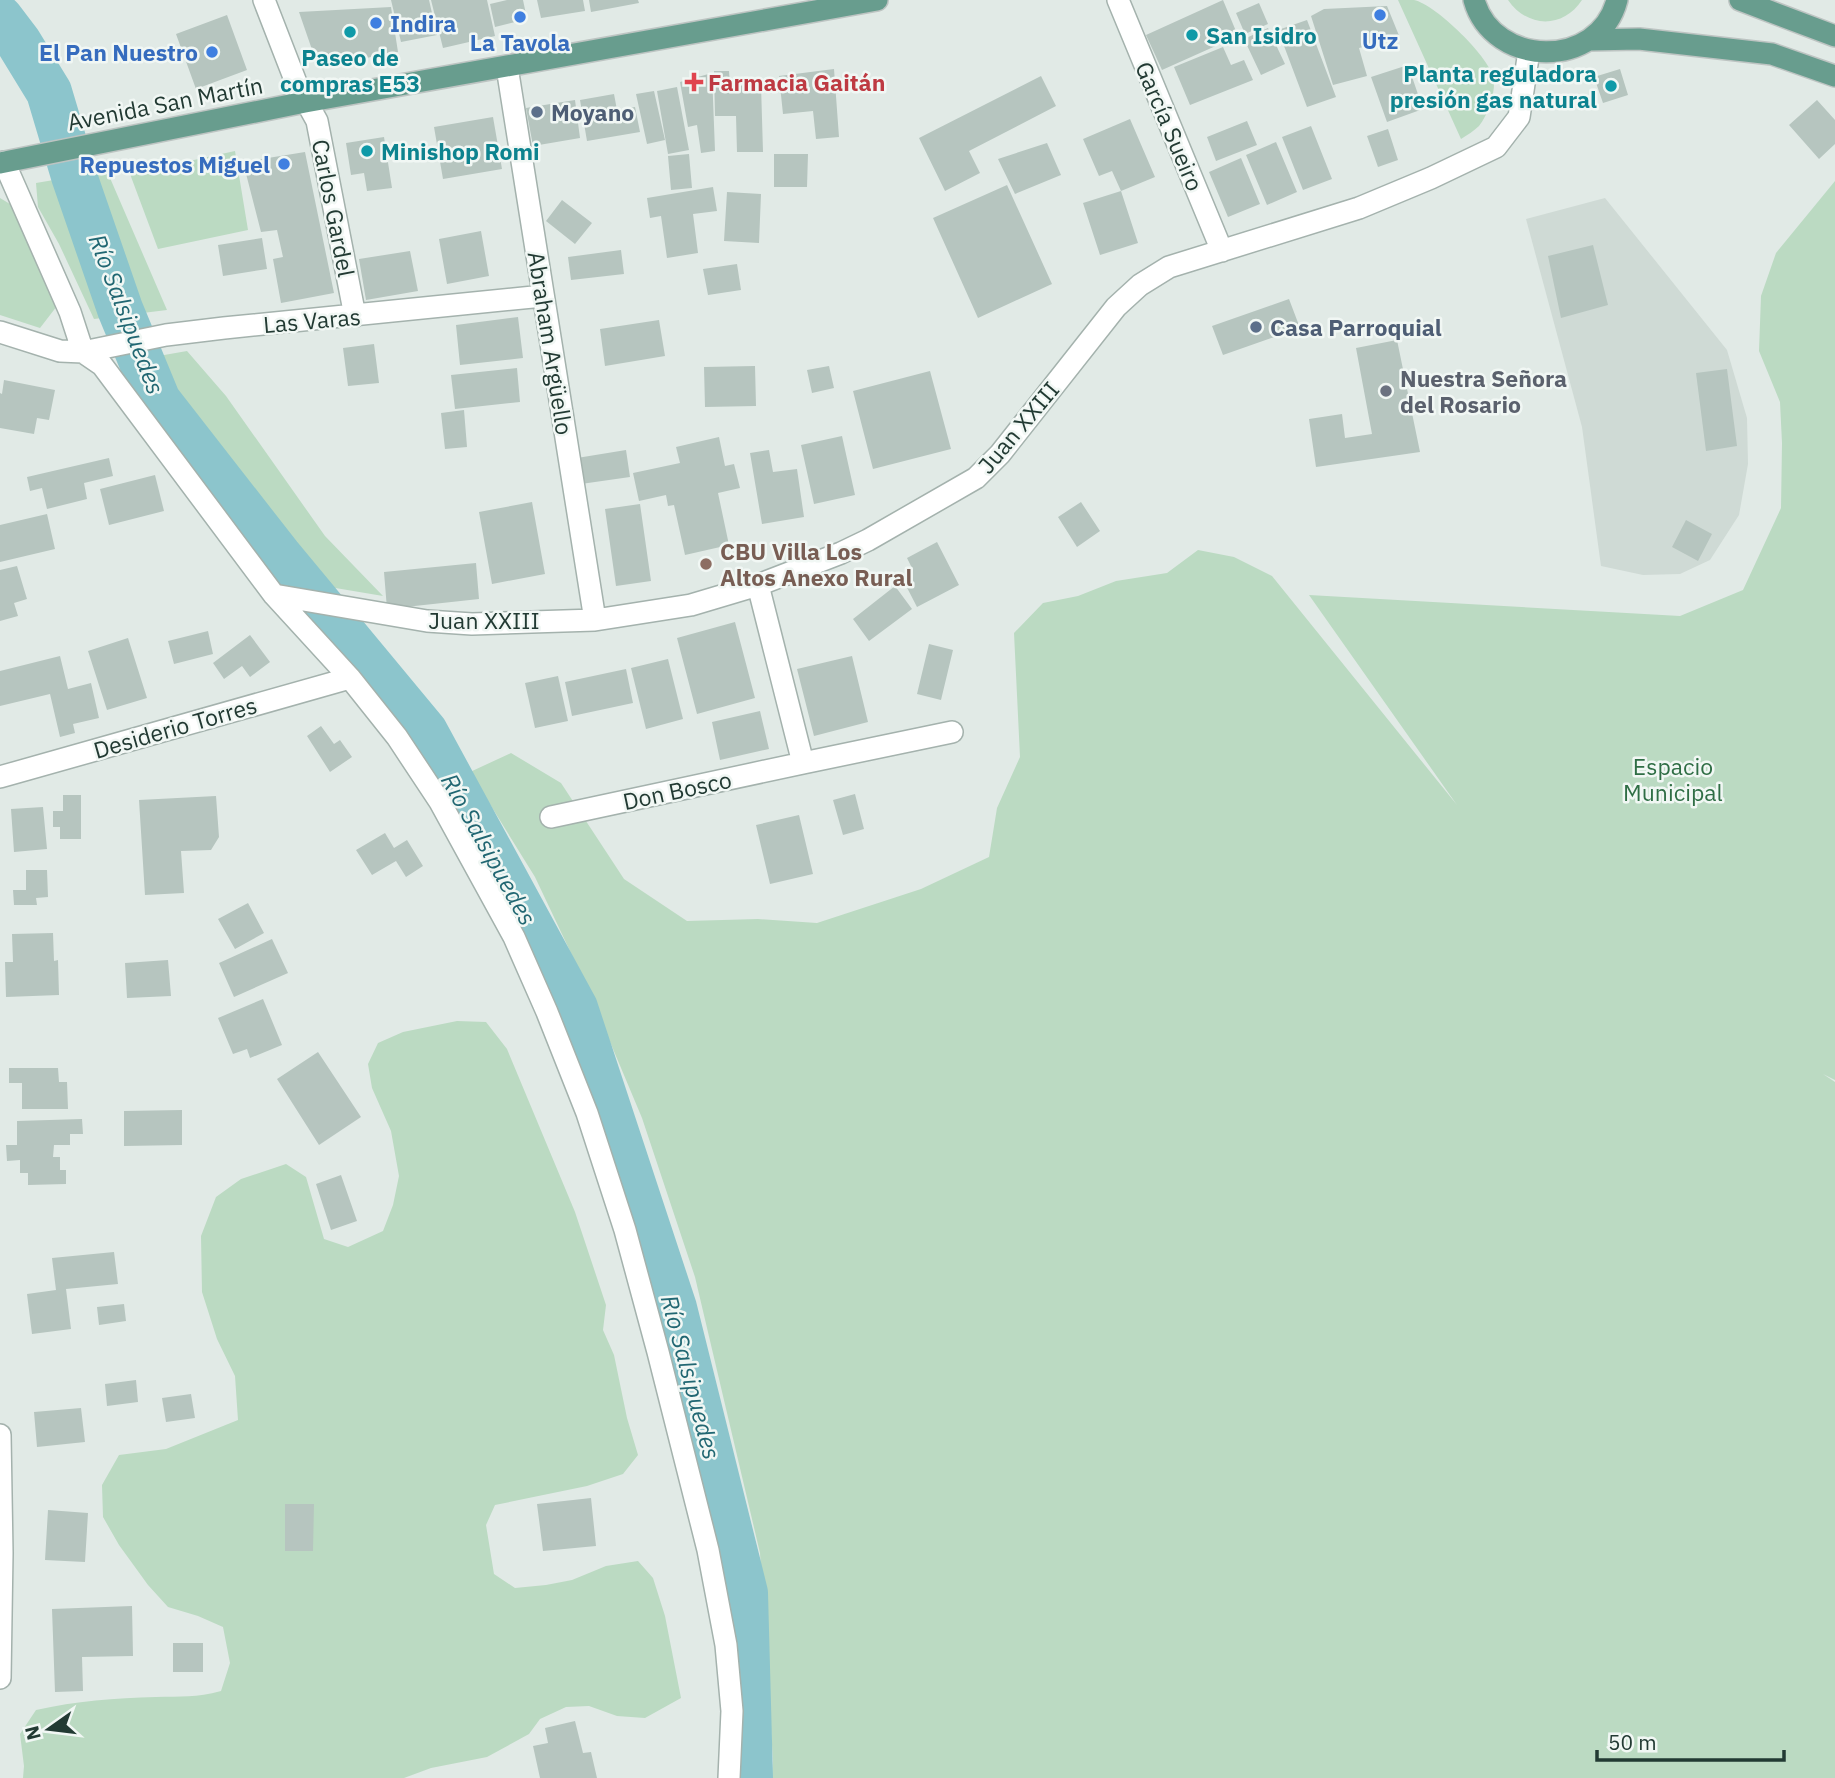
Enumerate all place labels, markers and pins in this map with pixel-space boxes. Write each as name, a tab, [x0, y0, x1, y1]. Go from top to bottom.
marker: Utz	[1372, 7, 1388, 23]
place label: Indira	[390, 8, 456, 38]
marker: La Tavola	[512, 9, 528, 25]
marker: Indira	[368, 15, 384, 31]
place label: San Isidro	[1206, 20, 1317, 50]
marker: Paseo de compras E53	[342, 24, 358, 40]
place label: Utz	[1362, 25, 1398, 55]
place label: La Tavola	[470, 27, 570, 57]
marker: San Isidro	[1184, 27, 1200, 43]
place label: El Pan Nuestro	[39, 37, 198, 67]
place label: Paseo de compras E53	[280, 42, 420, 98]
marker: El Pan Nuestro	[204, 44, 220, 60]
place label: Planta reguladora presión gas natural	[1390, 58, 1597, 114]
place label: Farmacia Gaitán	[708, 67, 885, 97]
marker: Farmacia Gaitán	[686, 74, 702, 90]
marker: Planta reguladora presión gas natural	[1603, 78, 1619, 94]
place label: Moyano	[551, 97, 634, 127]
marker: Moyano	[529, 104, 545, 120]
place label: Minishop Romi	[381, 136, 540, 166]
marker: Minishop Romi	[359, 143, 375, 159]
place label: Repuestos Miguel	[80, 149, 270, 179]
marker: Repuestos Miguel	[276, 156, 292, 172]
place label: Casa Parroquial	[1270, 312, 1442, 342]
marker: Casa Parroquial	[1248, 319, 1264, 335]
place label: Nuestra Señora del Rosario	[1400, 363, 1567, 419]
marker: Nuestra Señora del Rosario	[1378, 383, 1394, 399]
place label: CBU Villa Los Altos Anexo Rural	[720, 536, 913, 592]
marker: CBU Villa Los Altos Anexo Rural	[698, 556, 714, 572]

